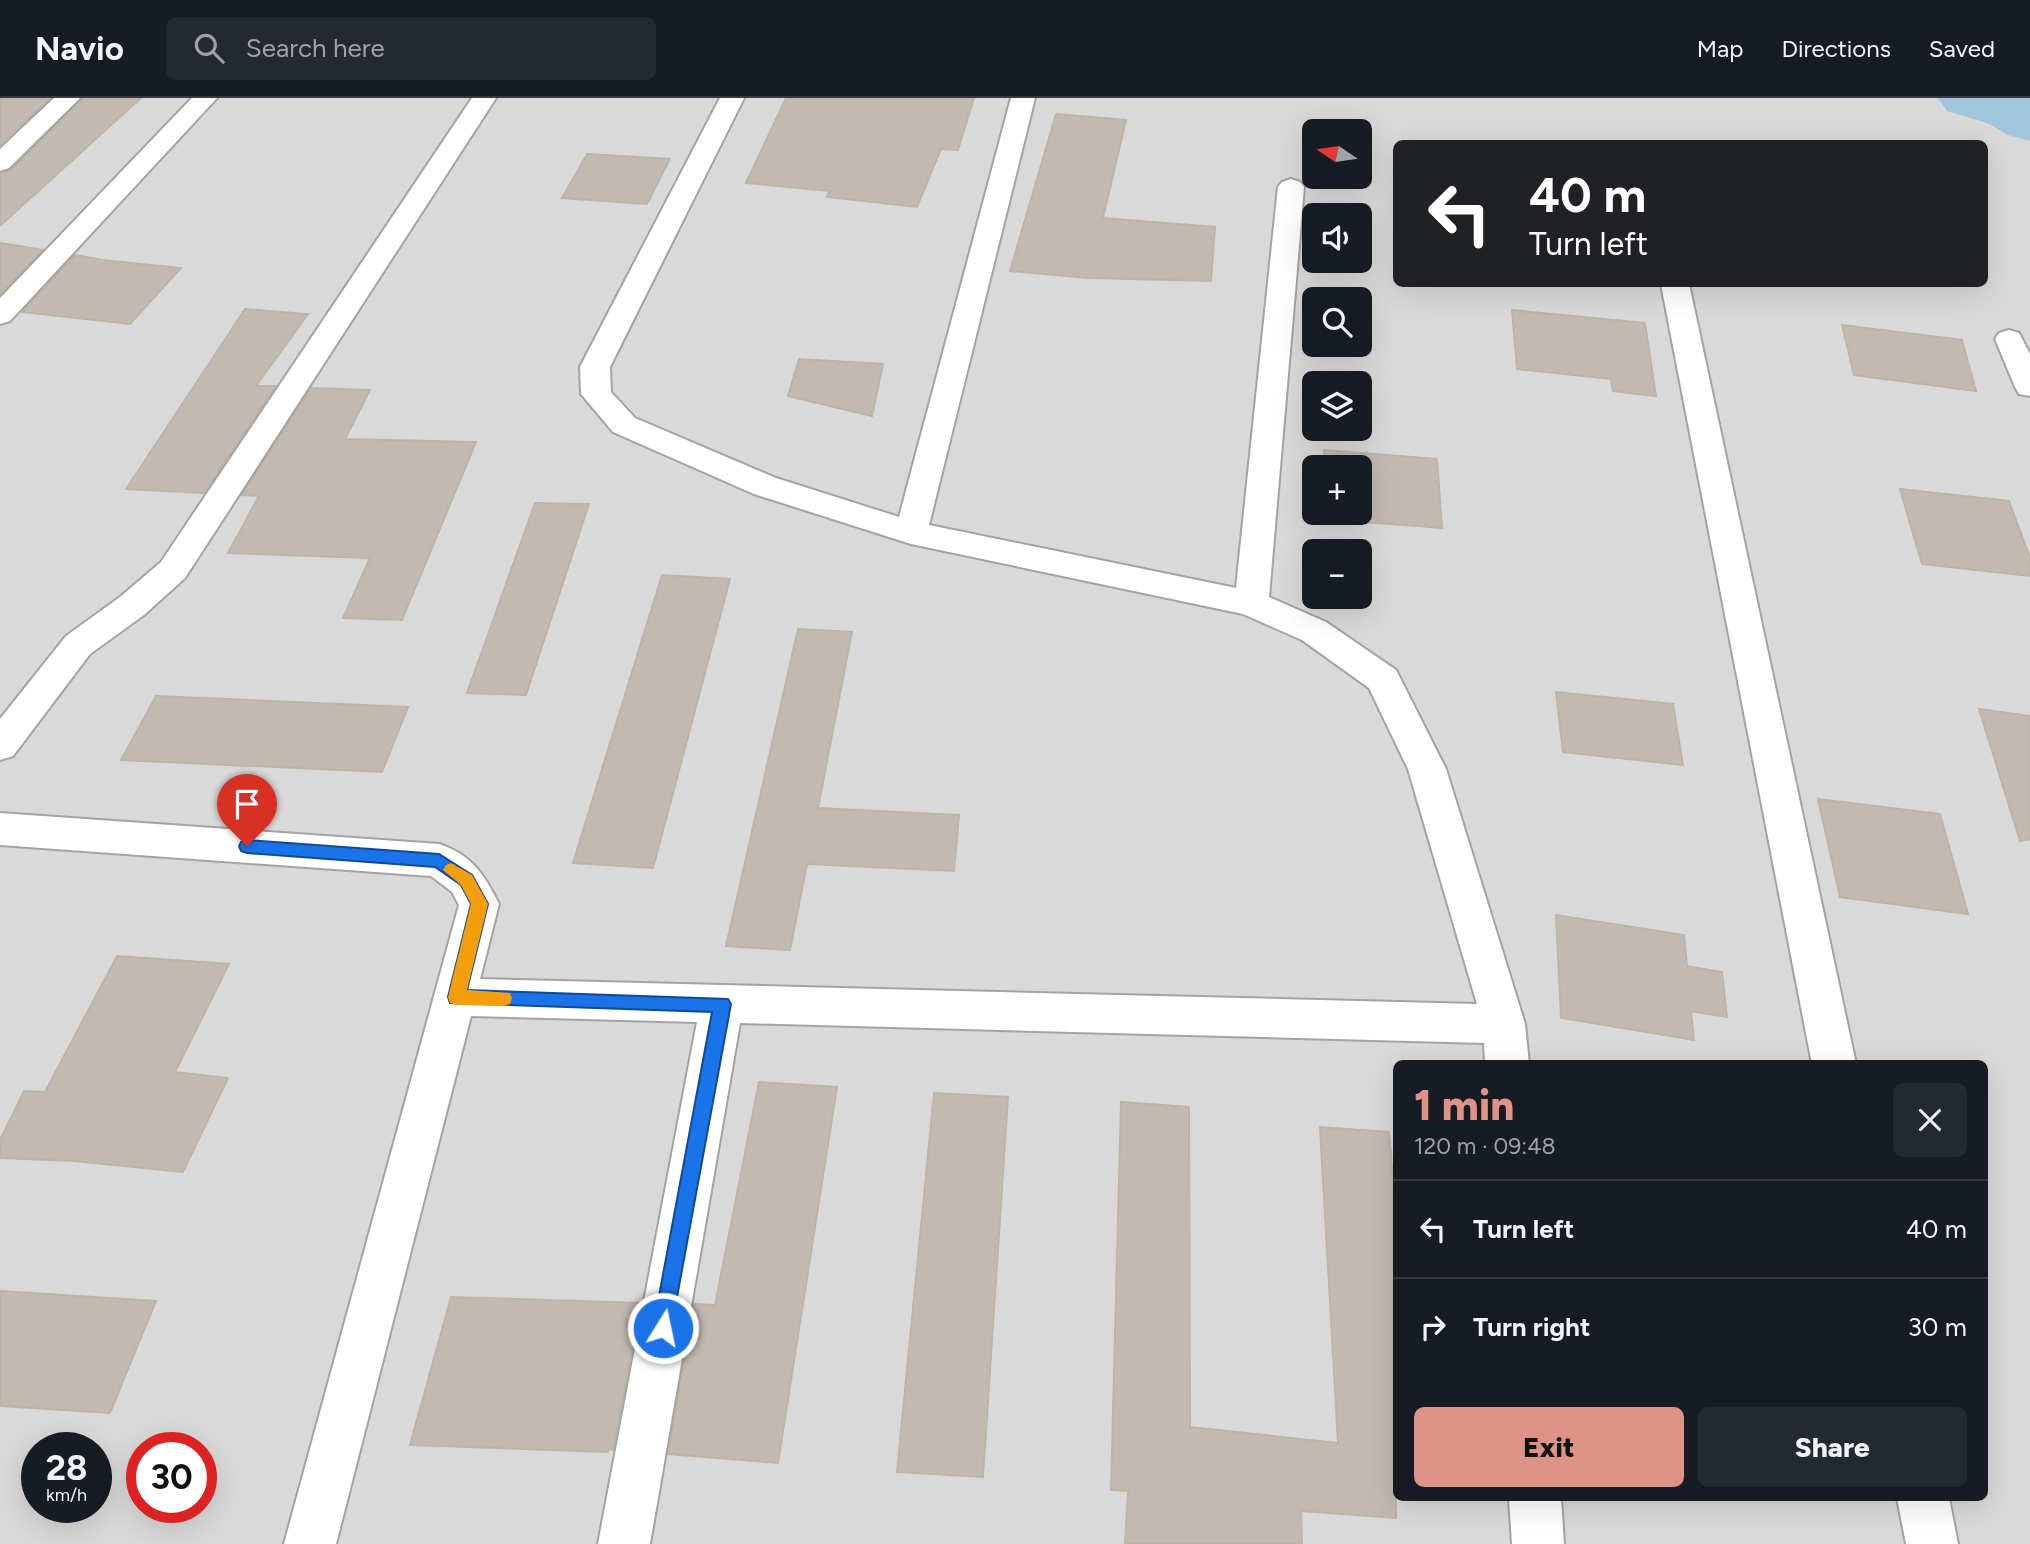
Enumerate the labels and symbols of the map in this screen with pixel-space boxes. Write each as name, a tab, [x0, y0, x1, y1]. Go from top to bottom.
north arrow	[1302, 119, 1372, 189]
pin	[217, 774, 277, 846]
position arrow	[626, 1291, 700, 1365]
speed limit sign: 30	[126, 1432, 217, 1523]

